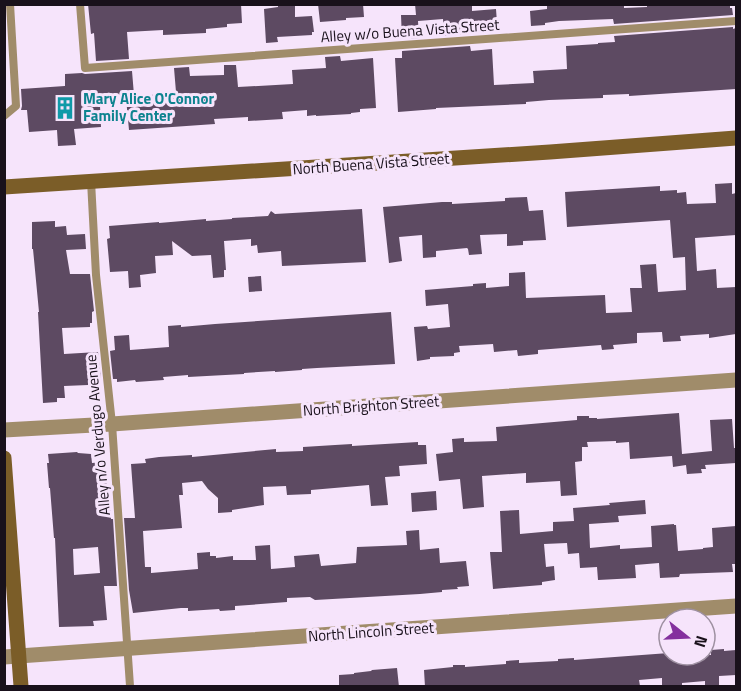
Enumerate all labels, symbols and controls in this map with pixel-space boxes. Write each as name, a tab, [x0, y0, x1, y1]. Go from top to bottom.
street label: Alley w/o Buena Vista Street	[320, 13, 501, 48]
place label: Mary Alice O'Connor Family Center	[83, 87, 214, 127]
building icon: Mary Alice O'Connor Family Center	[52, 95, 78, 121]
street label: North Buena Vista Street	[292, 146, 451, 180]
street label: Alley n/o Verdugo Avenue	[79, 354, 116, 516]
street label: North Brighton Street	[302, 389, 441, 422]
north arrow	[657, 607, 717, 667]
street label: North Lincoln Street	[307, 616, 435, 647]
text: N	[688, 633, 714, 651]

